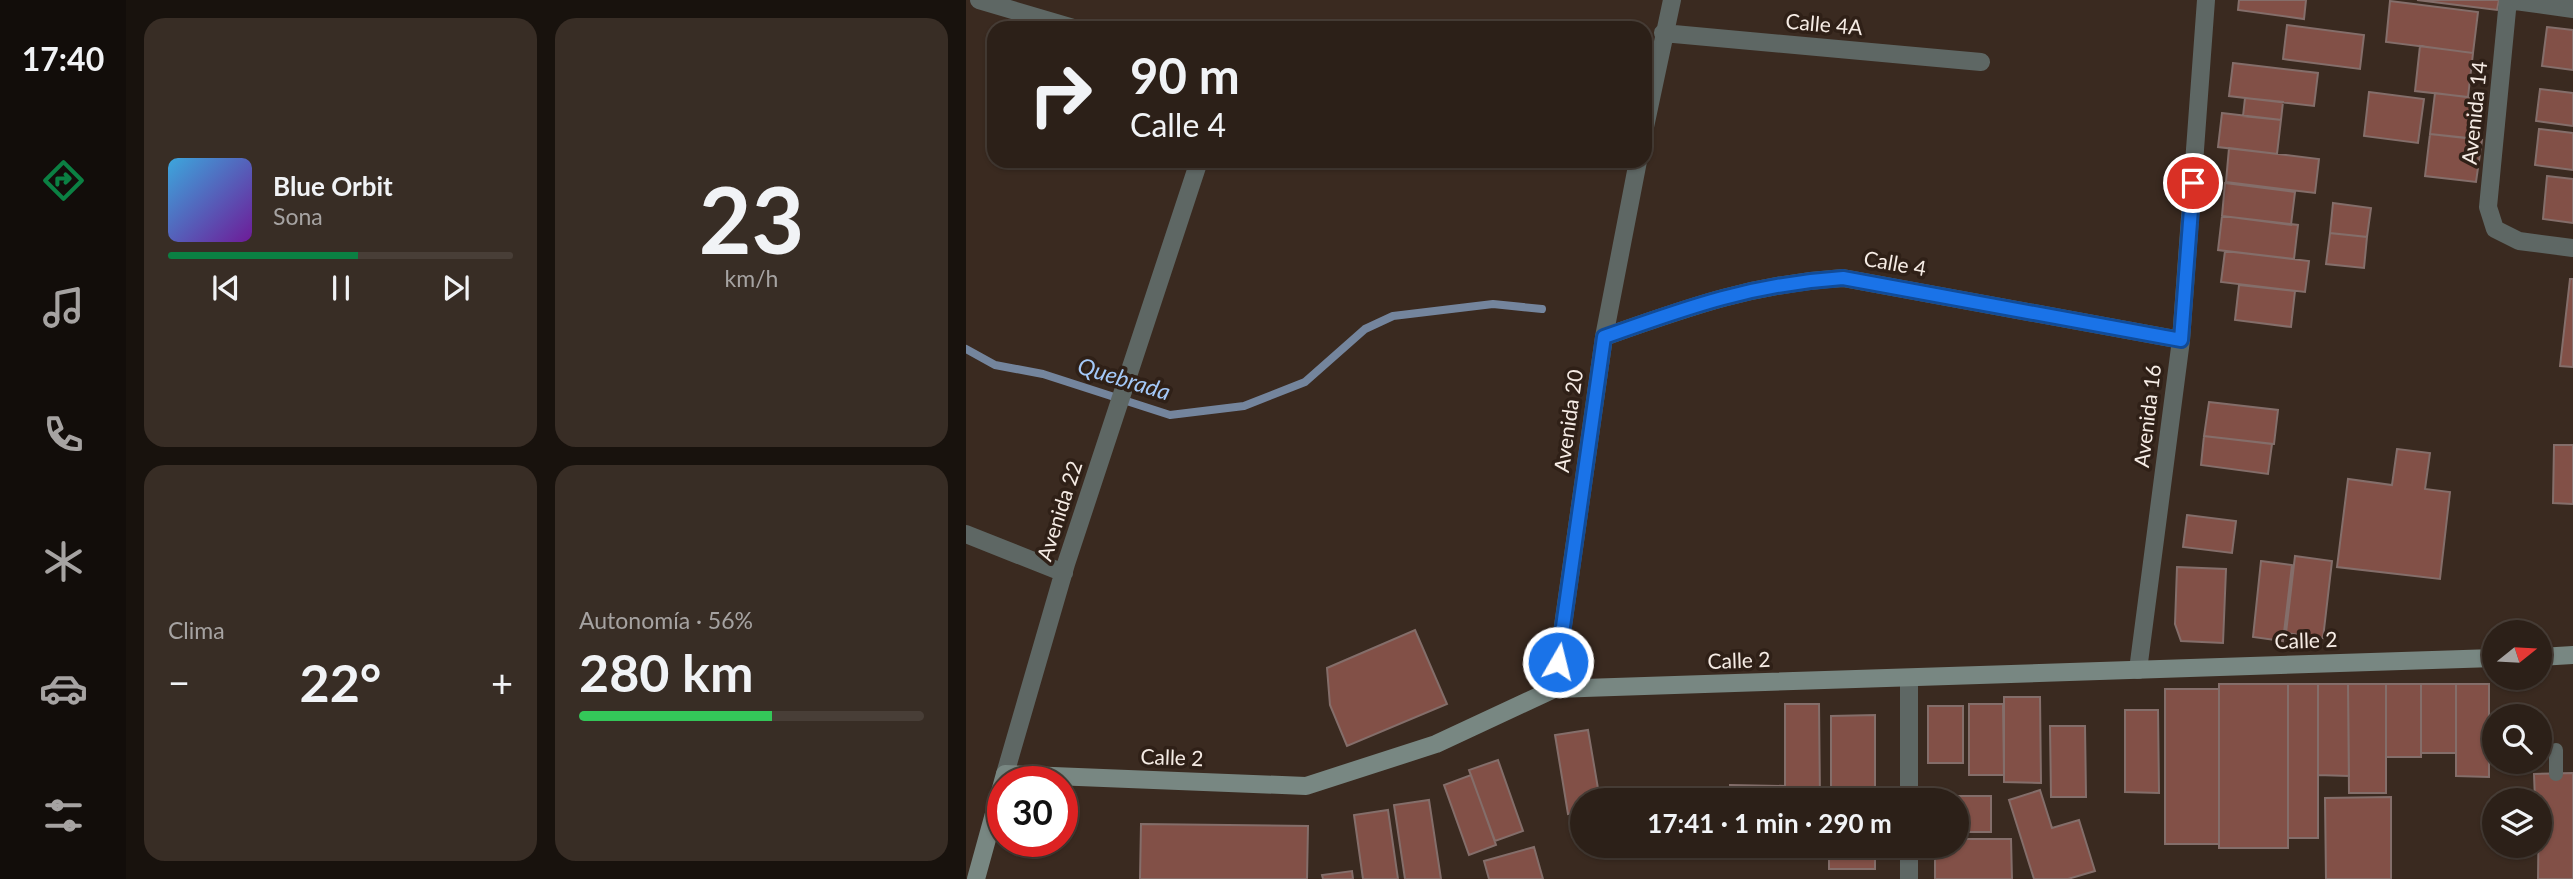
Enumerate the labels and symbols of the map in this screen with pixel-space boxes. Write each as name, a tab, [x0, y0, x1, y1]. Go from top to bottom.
street label: Calle 4A	[1785, 8, 1864, 39]
street label: Avenida 14	[2456, 60, 2491, 166]
pin	[2163, 153, 2223, 213]
street label: Calle 4	[1862, 245, 1928, 280]
water label: Quebrada	[1075, 351, 1174, 405]
street label: Avenida 16	[2128, 363, 2165, 469]
street label: Avenida 20	[1548, 368, 1587, 474]
street label: Avenida 22	[1031, 457, 1086, 564]
north arrow	[2482, 620, 2552, 690]
position arrow	[1521, 625, 1595, 699]
street label: Calle 2	[2274, 626, 2338, 653]
street label: Calle 2	[1707, 646, 1771, 673]
street label: Calle 2	[1140, 743, 1204, 770]
speed limit sign: 30	[987, 766, 1078, 857]

